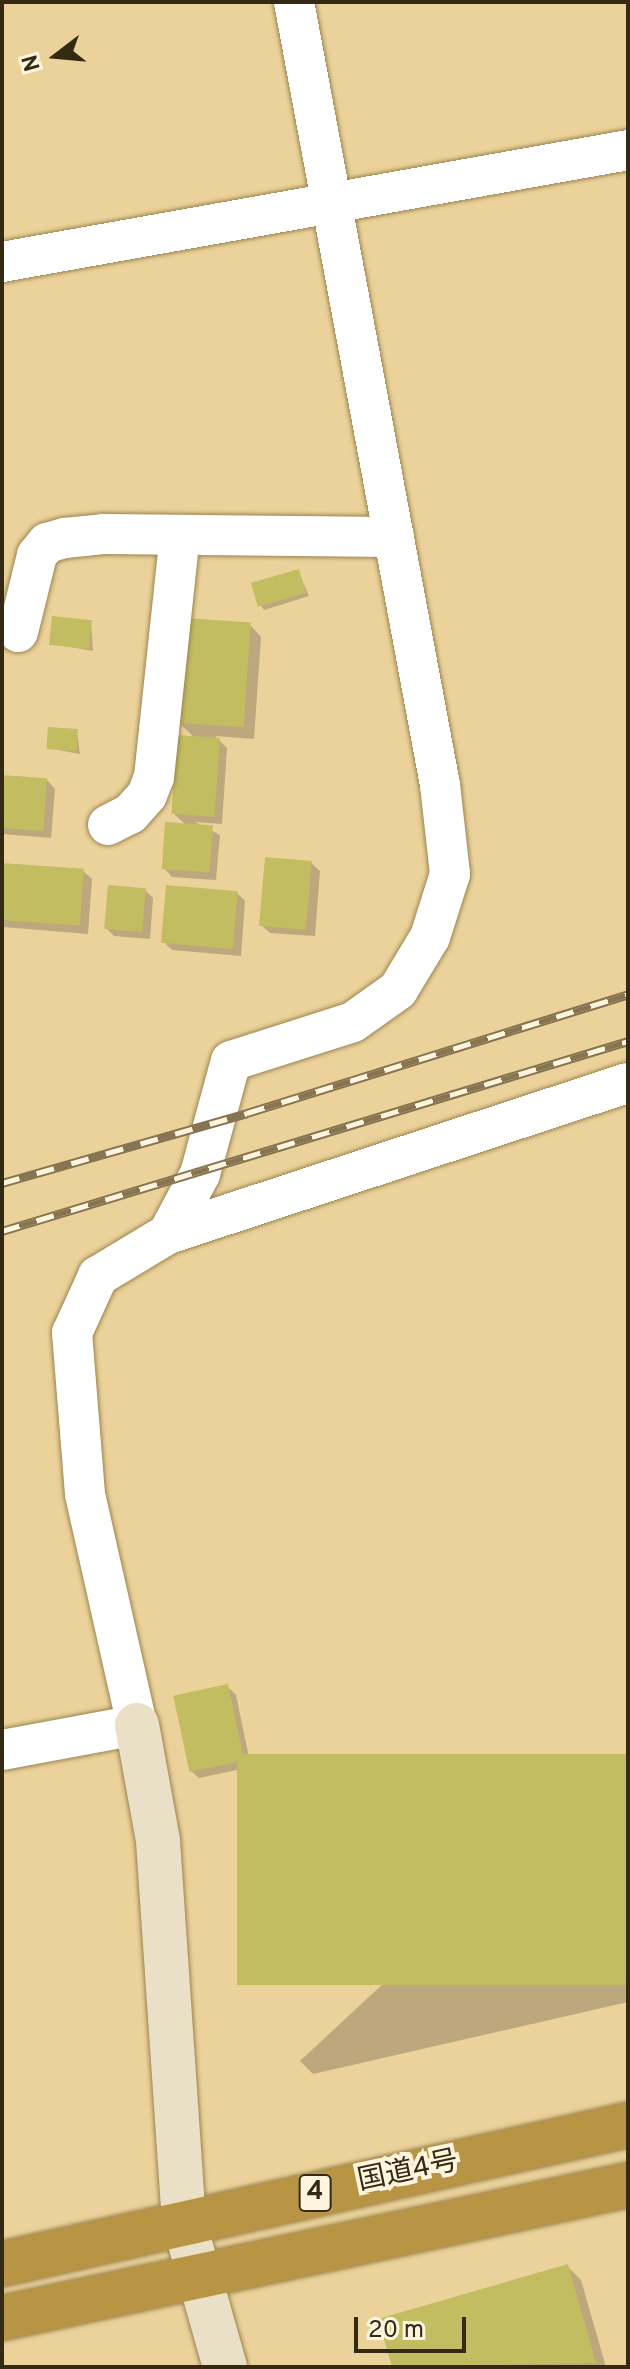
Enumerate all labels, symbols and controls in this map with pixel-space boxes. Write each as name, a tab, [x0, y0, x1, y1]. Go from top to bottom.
north arrow	[16, 16, 96, 96]
text: N	[17, 51, 48, 74]
street label: 国道4号	[355, 2145, 461, 2199]
road number: 4	[297, 2171, 333, 2215]
scale bar	[358, 2301, 470, 2351]
text: 20 m	[368, 2316, 424, 2346]

